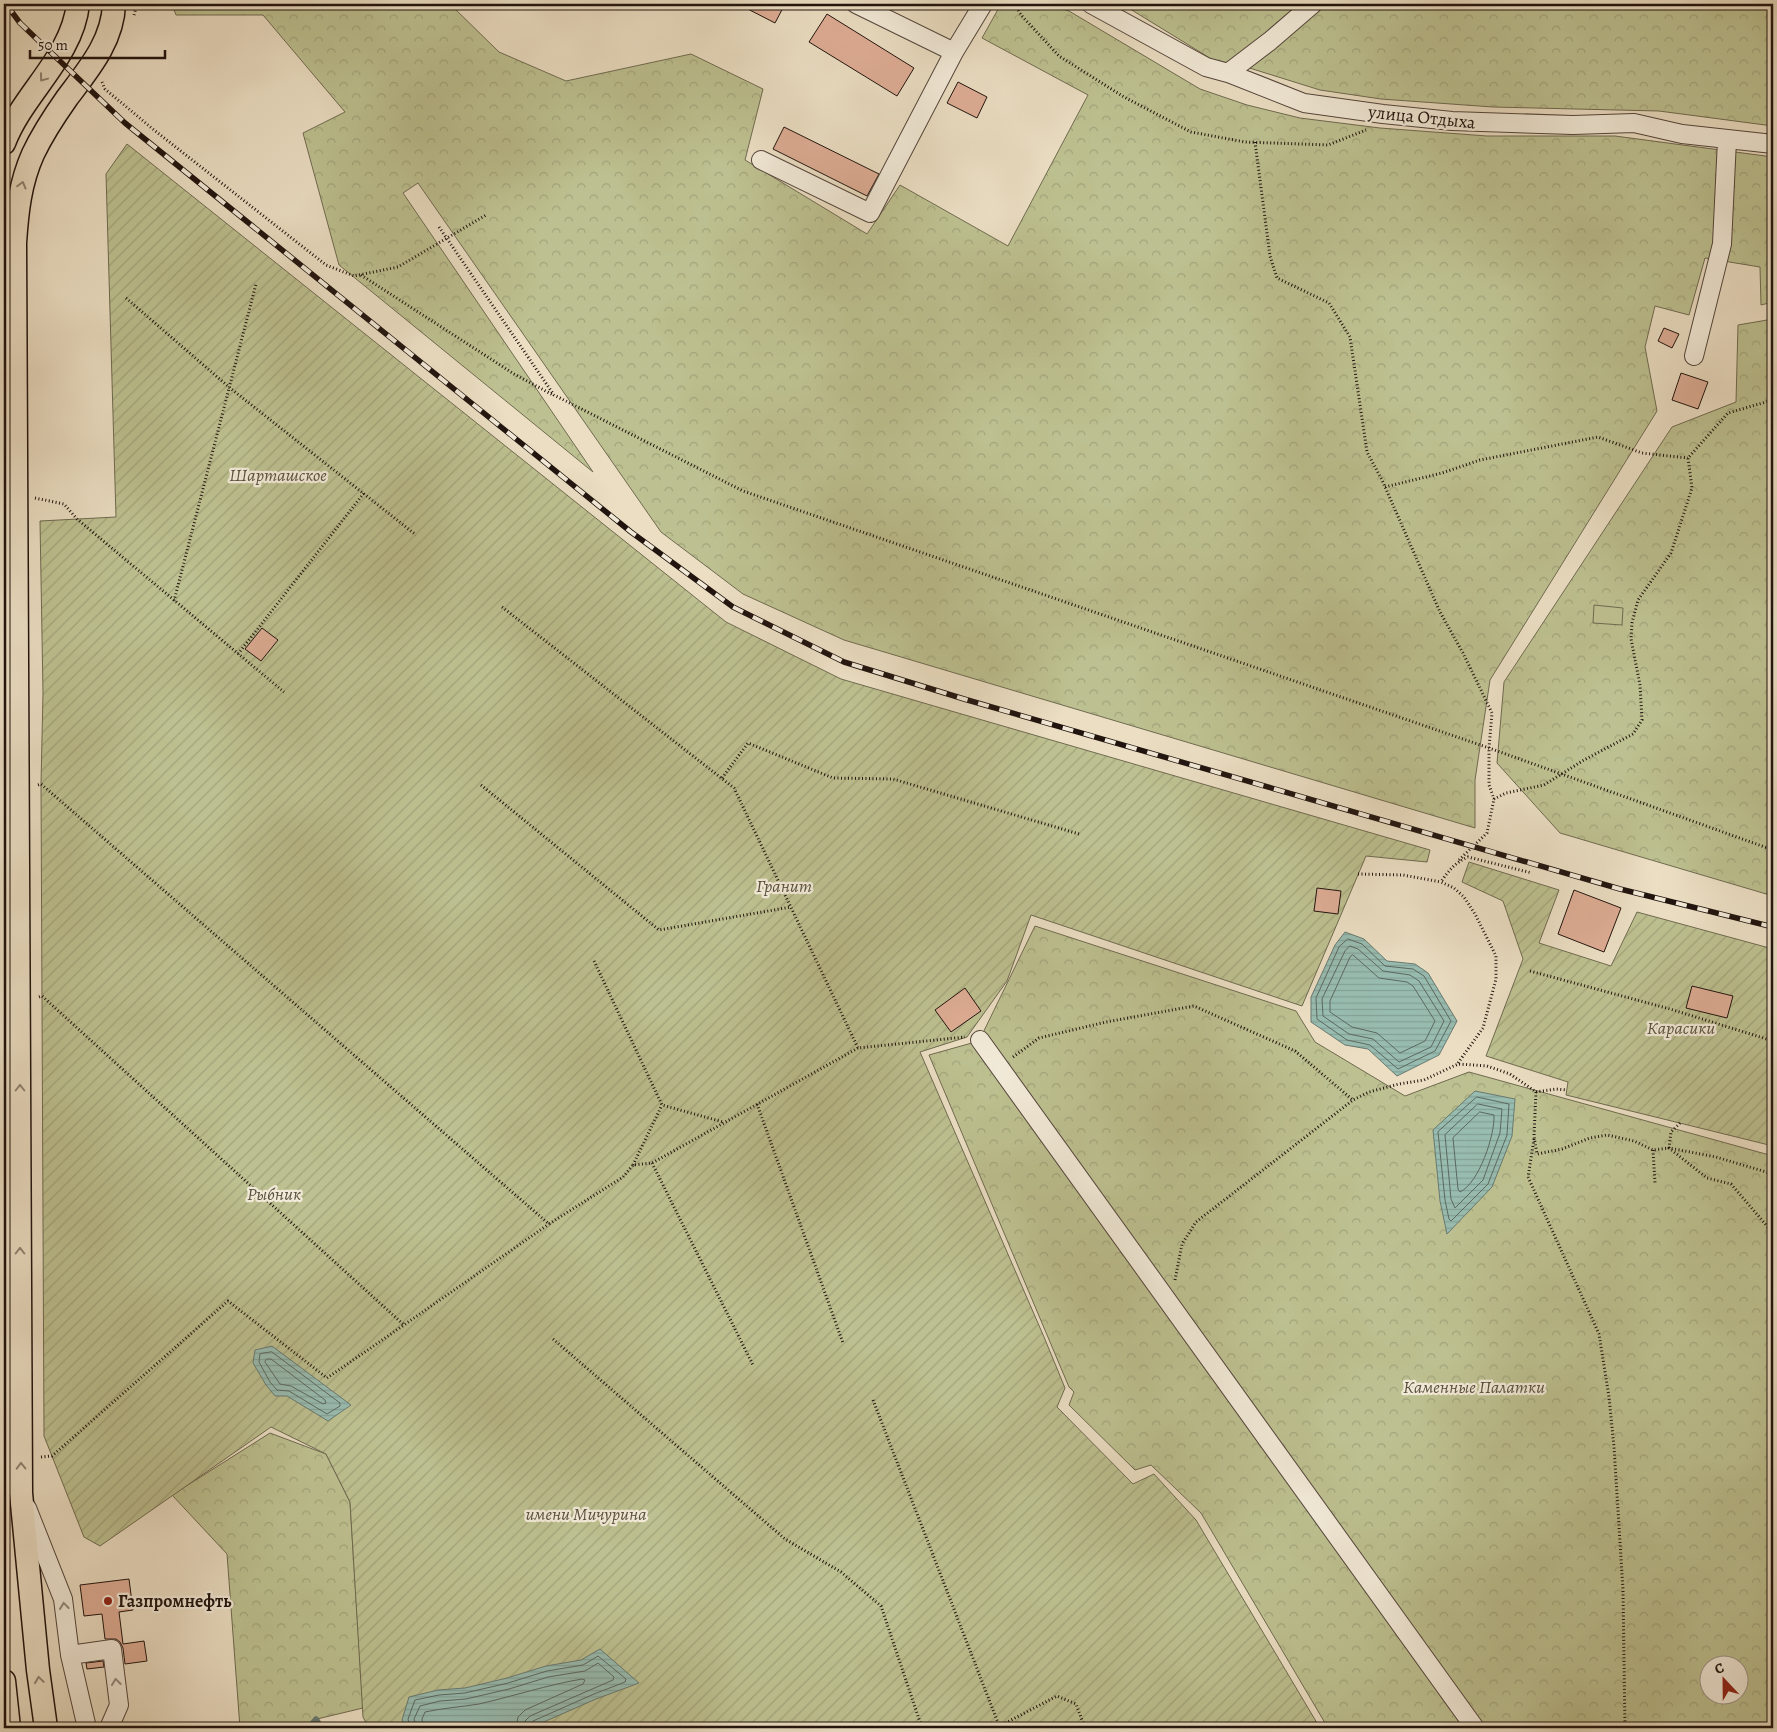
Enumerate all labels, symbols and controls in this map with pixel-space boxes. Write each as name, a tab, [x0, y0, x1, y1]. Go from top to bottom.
scale bar	[30, 28, 165, 60]
text: 50 m	[38, 35, 68, 55]
one-way arrow	[40, 72, 49, 82]
street label: улица Отдыха	[1366, 99, 1477, 135]
one-way arrow	[16, 181, 27, 189]
park label: Шарташское	[229, 463, 327, 487]
park label: Гранит	[756, 874, 812, 898]
park label: Карасики	[1647, 1016, 1715, 1040]
one-way arrow	[15, 1084, 25, 1092]
park label: Рыбник	[247, 1182, 301, 1206]
one-way arrow	[15, 1247, 25, 1254]
park label: Каменные Палатки	[1403, 1375, 1545, 1399]
one-way arrow	[16, 1462, 26, 1470]
park label: имени Мичурина	[525, 1502, 647, 1526]
place label: Газпромнефть	[118, 1589, 232, 1613]
marker: Газпромнефть	[102, 1595, 114, 1607]
one-way arrow	[59, 1602, 70, 1610]
north arrow	[1700, 1654, 1750, 1704]
text: С	[1712, 1658, 1727, 1679]
one-way arrow	[34, 1676, 45, 1684]
one-way arrow	[111, 1678, 122, 1686]

